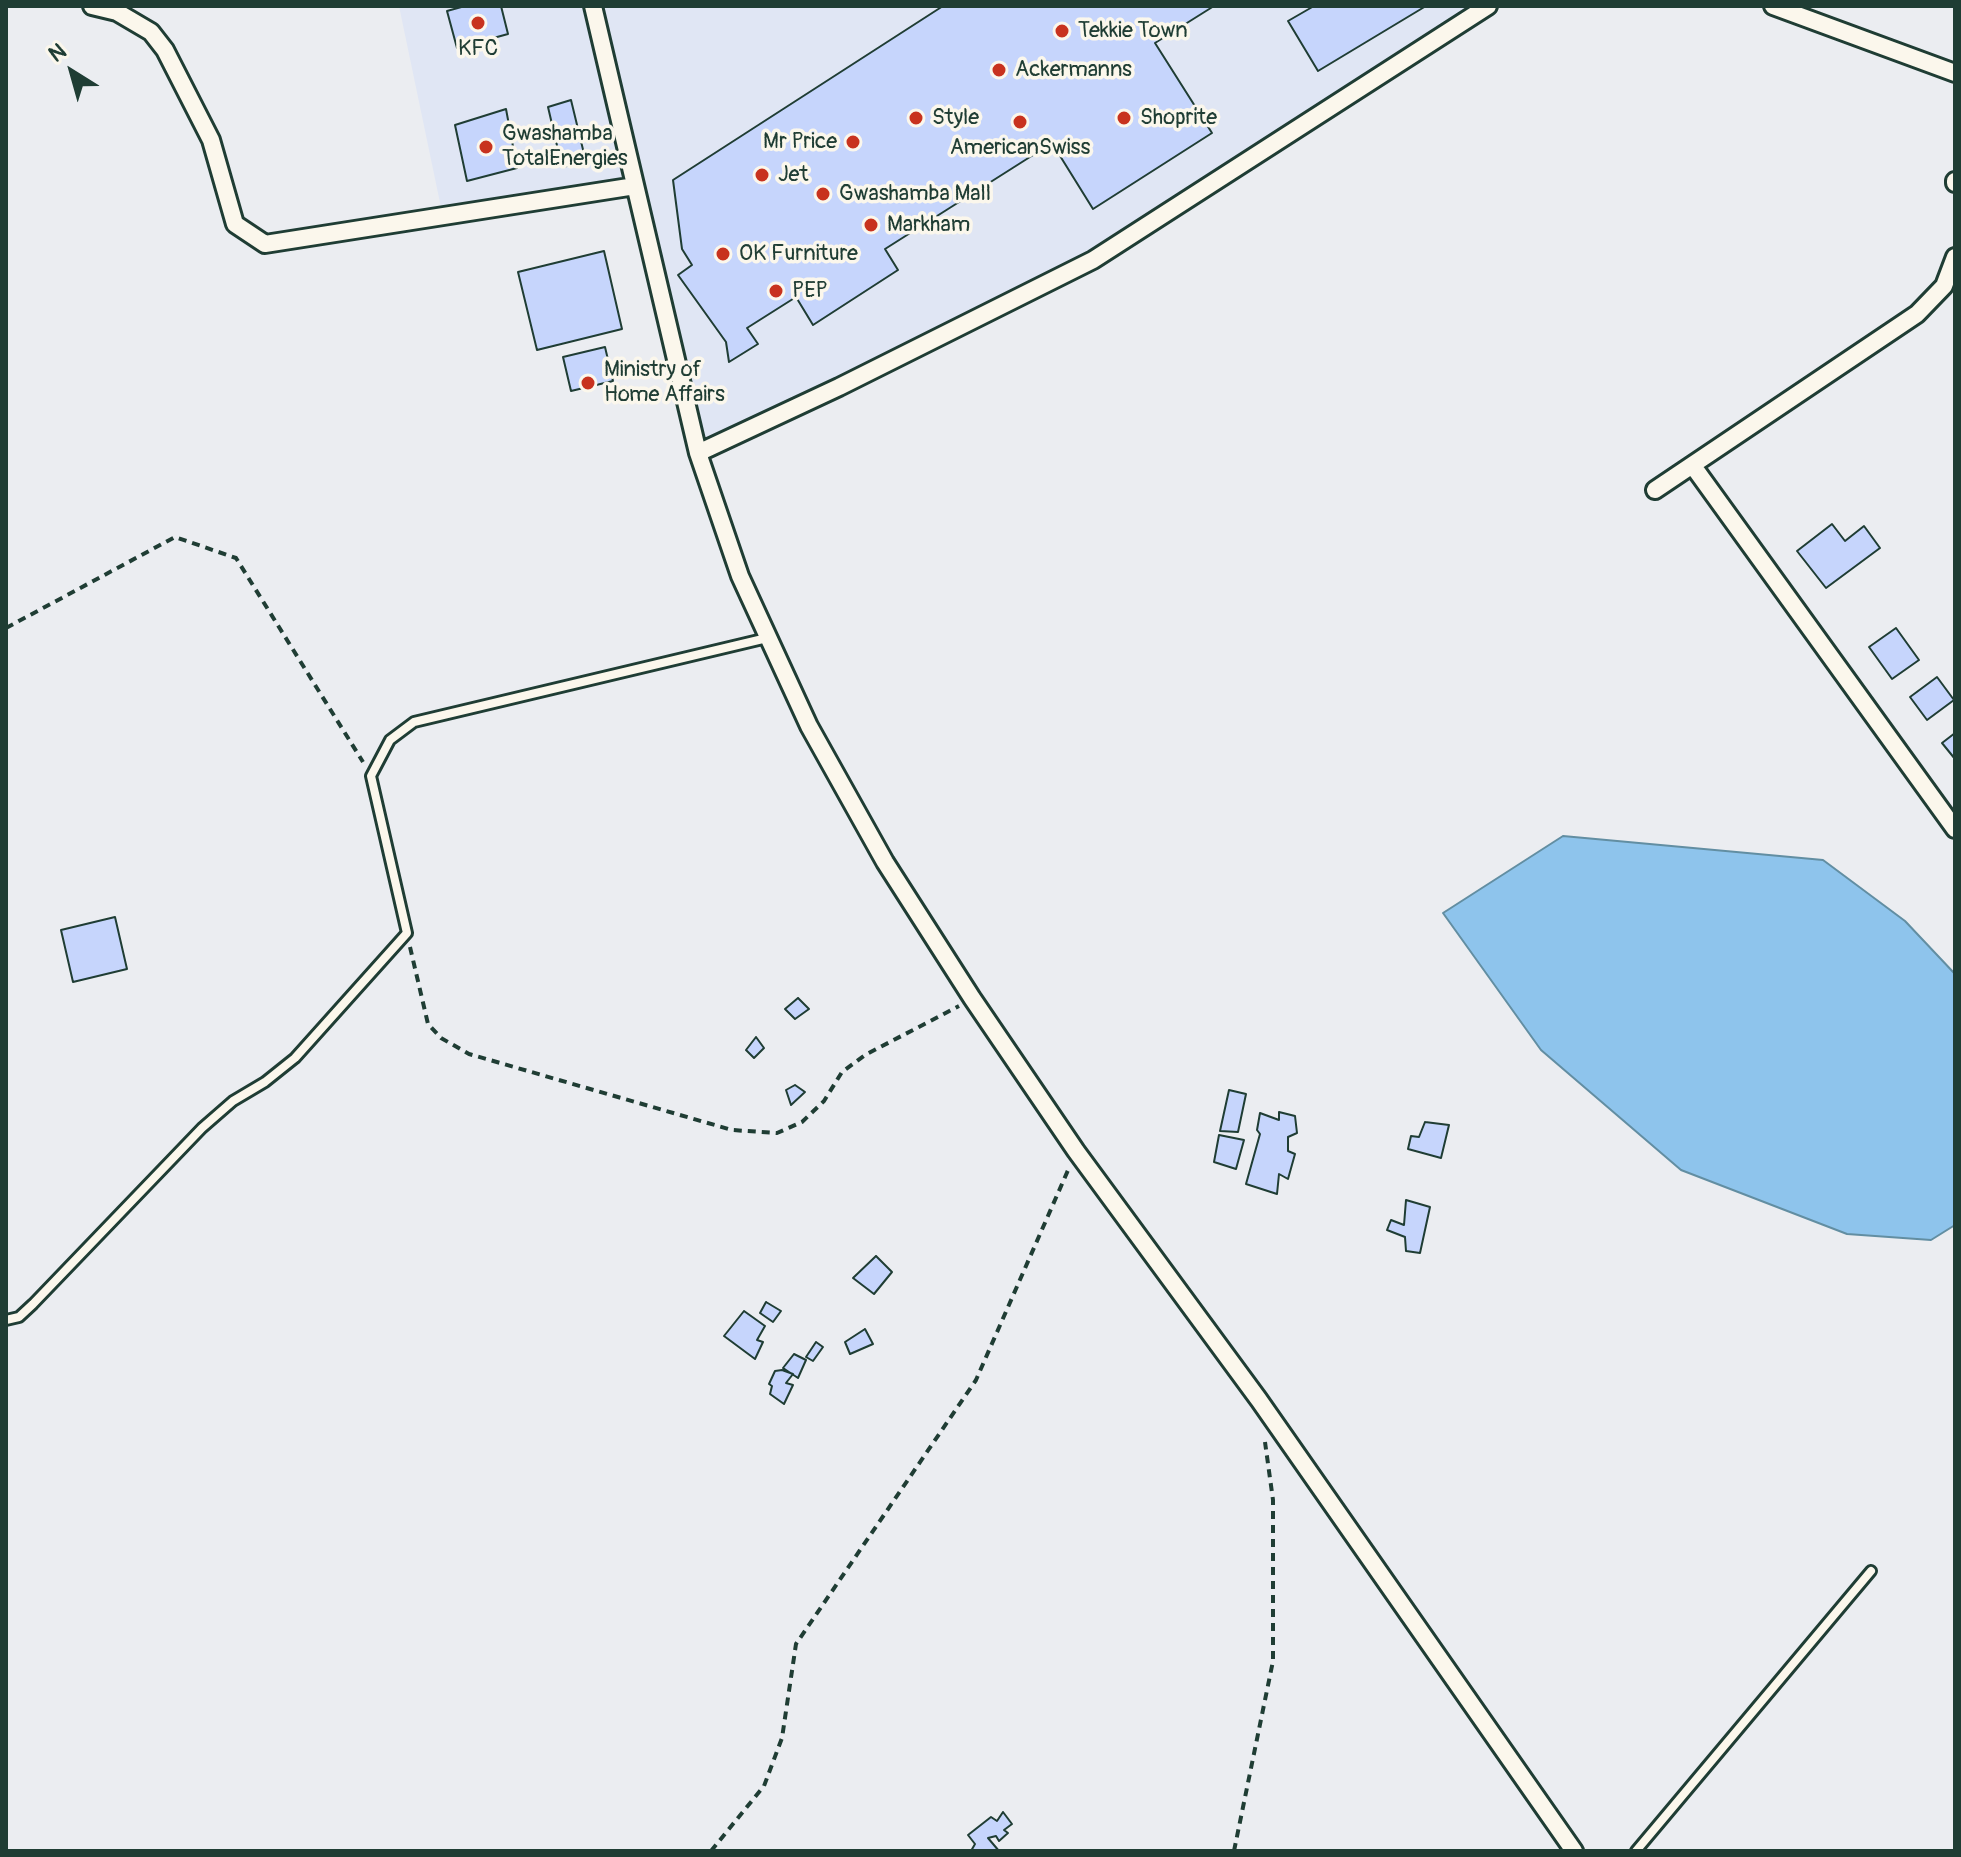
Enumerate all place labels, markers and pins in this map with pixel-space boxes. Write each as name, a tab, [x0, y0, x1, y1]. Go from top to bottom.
marker: KFC	[469, 14, 487, 32]
place label: Tekkie Town	[1078, 18, 1188, 44]
marker: Tekkie Town	[1053, 22, 1071, 40]
place label: KFC	[458, 36, 498, 62]
place label: Ackermanns	[1015, 57, 1132, 83]
marker: Ackermanns	[990, 61, 1008, 79]
place label: Style	[932, 105, 979, 131]
place label: Shoprite	[1140, 105, 1217, 131]
marker: Style	[907, 109, 925, 127]
marker: Shoprite	[1115, 109, 1133, 127]
marker: AmericanSwiss	[1011, 113, 1029, 131]
place label: Gwashamba TotalEnergies	[502, 121, 628, 172]
place label: Mr Price	[763, 129, 837, 155]
marker: Mr Price	[844, 133, 862, 151]
place label: AmericanSwiss	[950, 135, 1090, 161]
marker: Gwashamba TotalEnergies	[477, 138, 495, 156]
place label: Jet	[778, 162, 808, 188]
marker: Jet	[753, 166, 771, 184]
place label: Gwashamba Mall	[839, 181, 991, 207]
marker: Gwashamba Mall	[814, 185, 832, 203]
place label: Markham	[887, 212, 970, 238]
marker: Markham	[862, 216, 880, 234]
place label: OK Furniture	[739, 241, 858, 267]
marker: OK Furniture	[714, 245, 732, 263]
place label: PEP	[792, 278, 828, 304]
marker: PEP	[767, 282, 785, 300]
place label: Ministry of Home Affairs	[604, 357, 725, 408]
marker: Ministry of Home Affairs	[579, 374, 597, 392]

